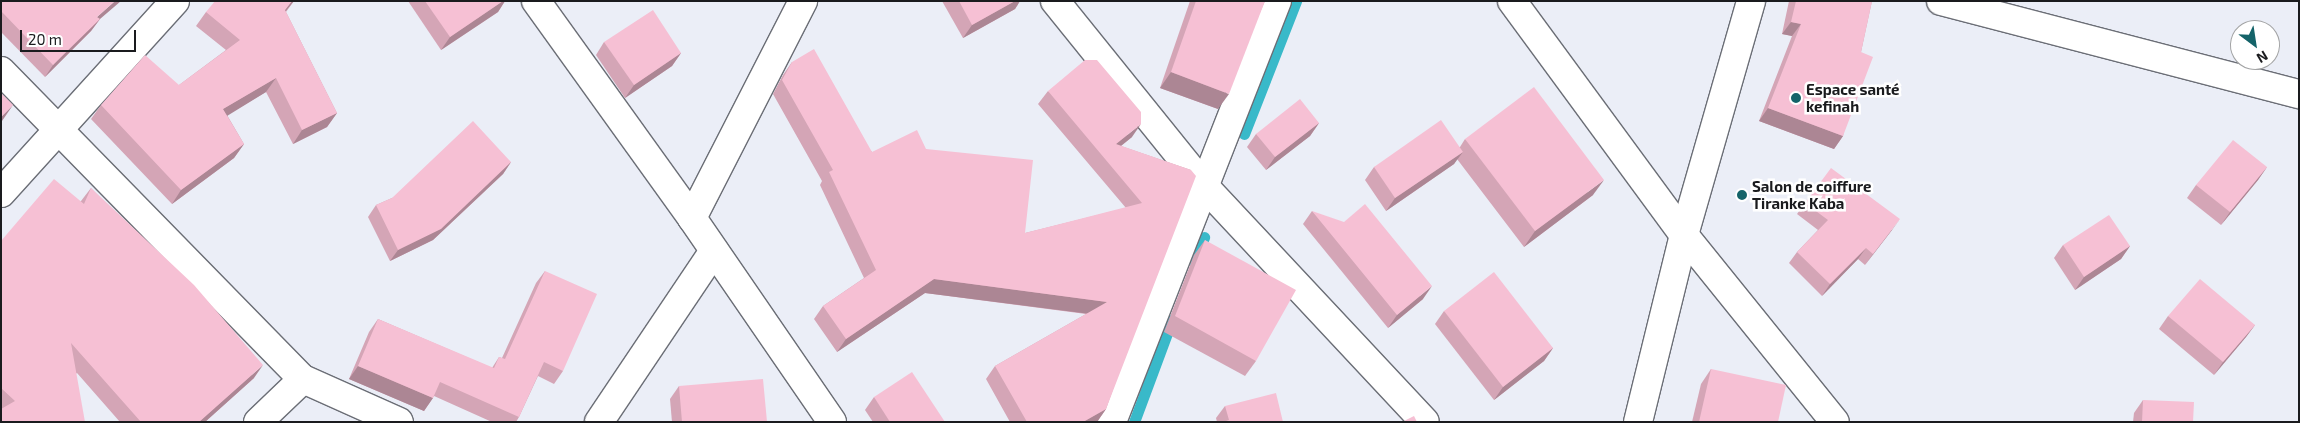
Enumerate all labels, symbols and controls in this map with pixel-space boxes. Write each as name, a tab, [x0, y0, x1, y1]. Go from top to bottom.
scale bar	[22, 20, 139, 52]
north arrow	[2230, 20, 2280, 70]
text: 20 m	[28, 30, 62, 48]
text: N	[2254, 48, 2271, 67]
place label: Espace santé kefinah	[1806, 80, 1900, 115]
marker: Espace santé kefinah	[1790, 92, 1802, 104]
place label: Salon de coiffure Tiranke Kaba	[1752, 177, 1872, 212]
marker: Salon de coiffure Tiranke Kaba	[1736, 189, 1748, 201]

